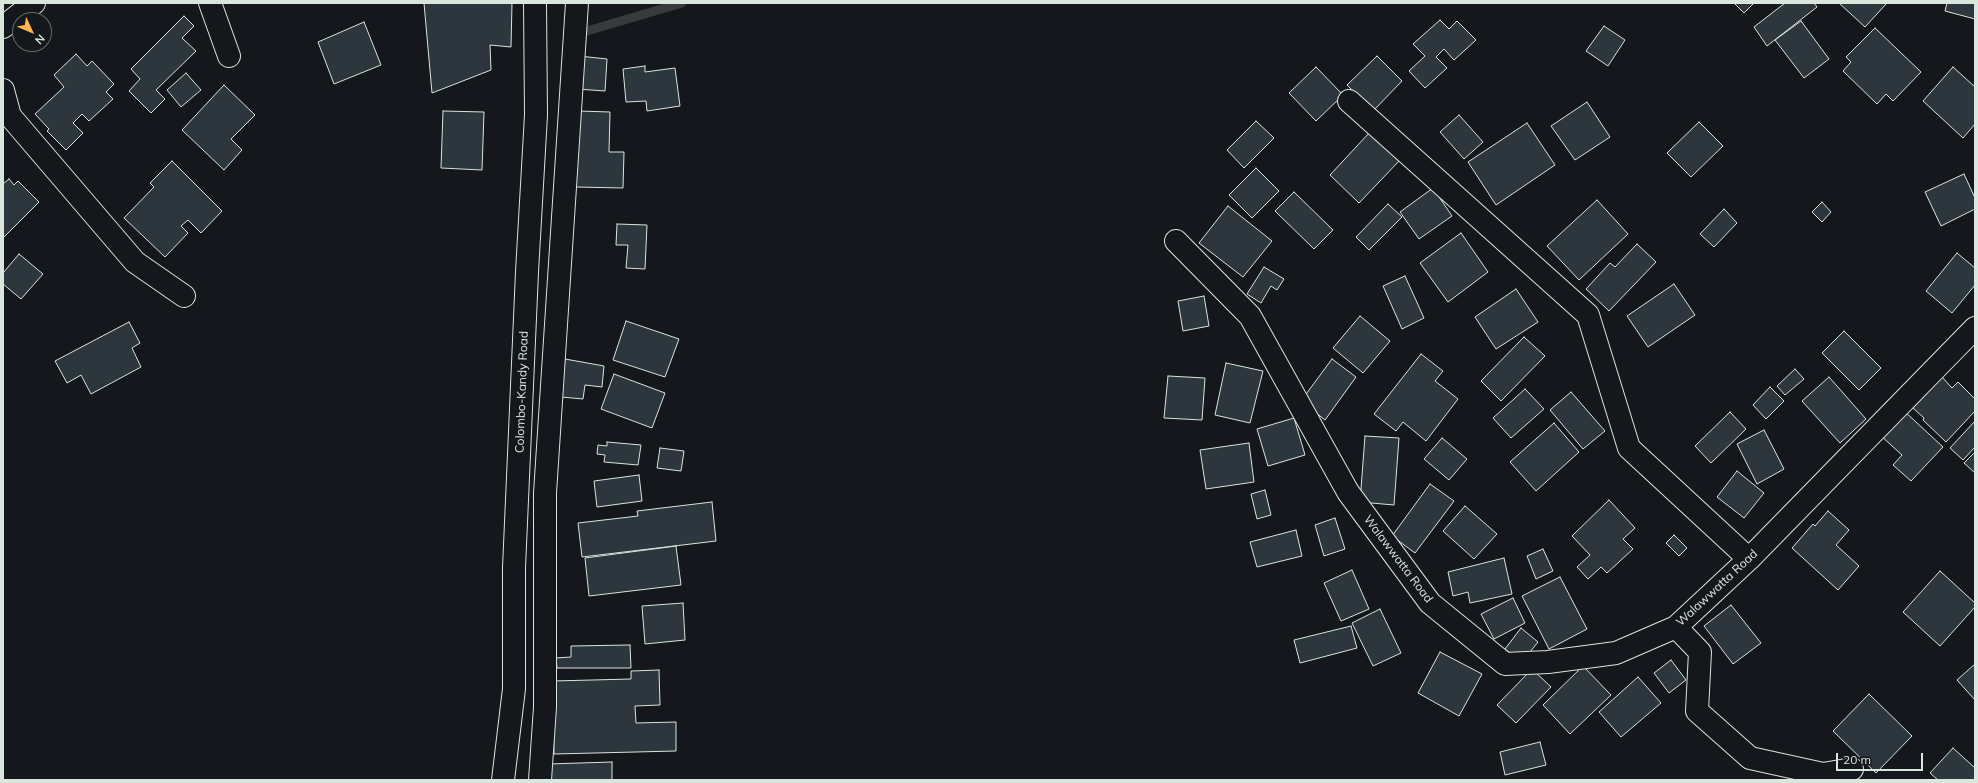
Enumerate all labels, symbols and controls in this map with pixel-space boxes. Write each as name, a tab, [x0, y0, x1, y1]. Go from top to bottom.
north arrow	[12, 12, 52, 52]
text: N	[32, 32, 48, 47]
street label: Colombo-Kandy Road	[513, 331, 531, 453]
street label: Walawwatta Road	[1360, 512, 1436, 606]
street label: Walawwatta Road	[1673, 547, 1761, 629]
scale bar	[1838, 745, 1925, 771]
text: 20 m	[1843, 752, 1871, 767]

